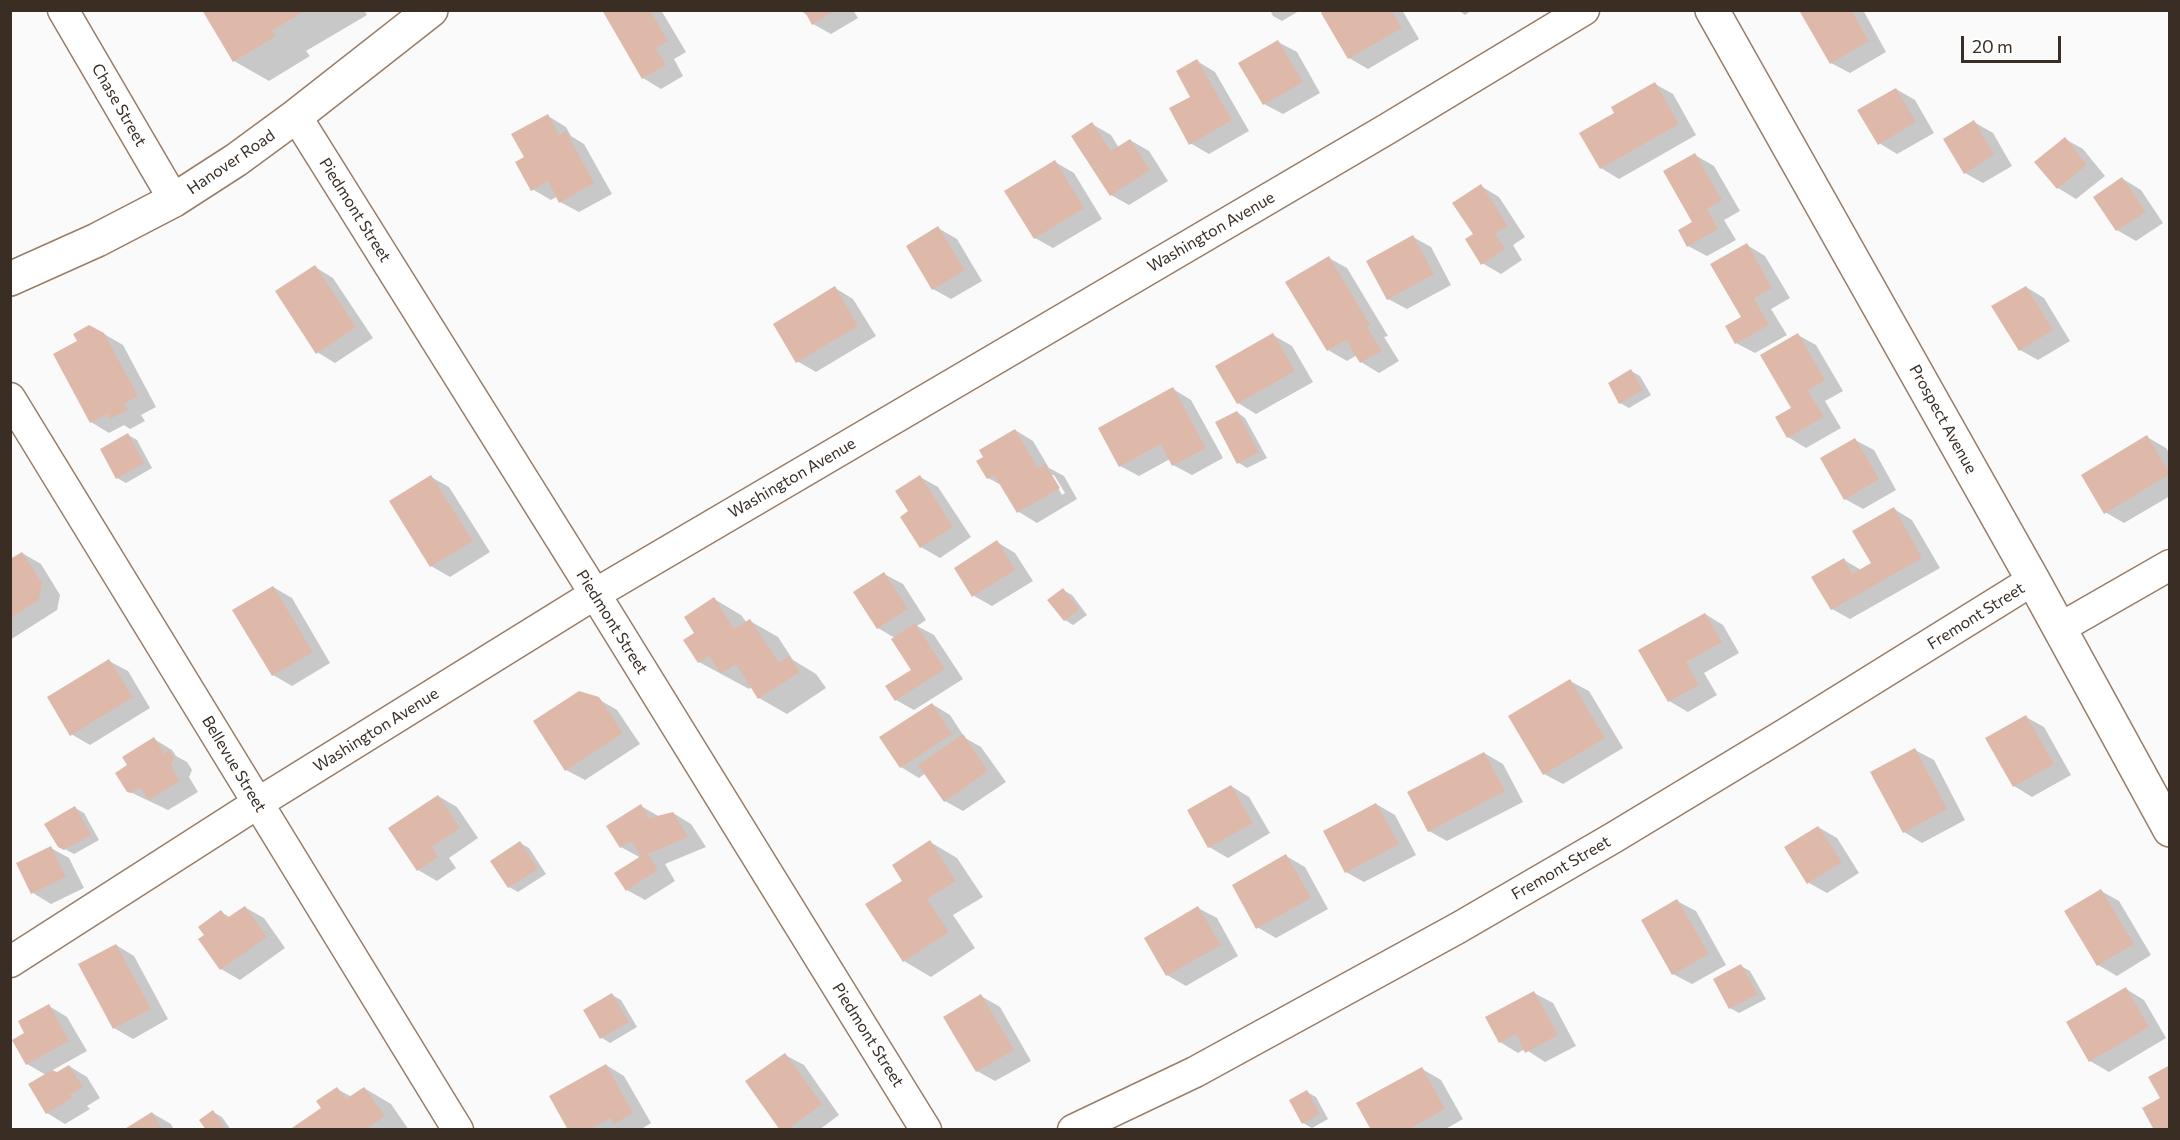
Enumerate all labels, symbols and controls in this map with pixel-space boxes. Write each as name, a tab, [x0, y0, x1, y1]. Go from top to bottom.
scale bar	[1964, 24, 2064, 62]
text: 20 m	[1972, 35, 2013, 57]
street label: Chase Street	[88, 60, 150, 150]
street label: Hanover Road	[183, 126, 279, 198]
street label: Piedmont Street	[315, 154, 395, 266]
street label: Washington Avenue	[1144, 188, 1278, 276]
street label: Prospect Avenue	[1905, 361, 1981, 477]
street label: Washington Avenue	[725, 434, 859, 522]
street label: Piedmont Street	[572, 566, 652, 678]
street label: Fremont Street	[1924, 578, 2028, 654]
street label: Washington Avenue	[310, 684, 442, 776]
street label: Bellevue Street	[198, 712, 270, 816]
street label: Fremont Street	[1508, 832, 1614, 904]
street label: Piedmont Street	[828, 979, 908, 1091]

